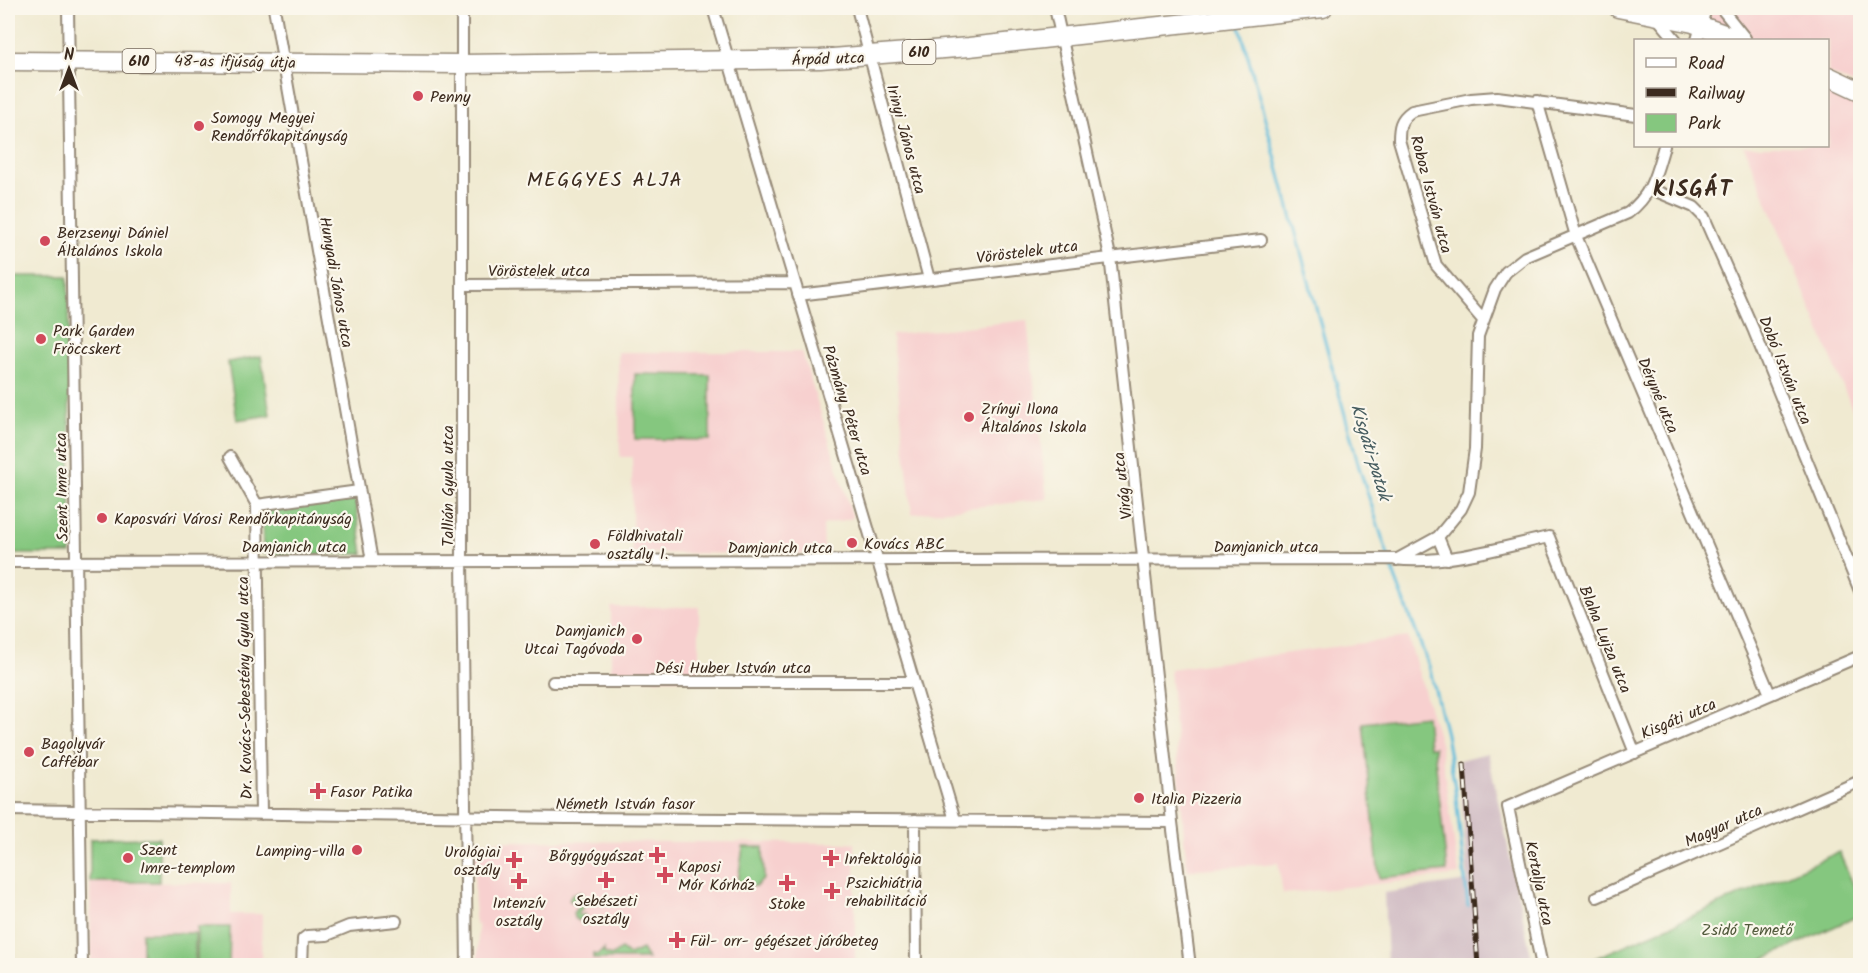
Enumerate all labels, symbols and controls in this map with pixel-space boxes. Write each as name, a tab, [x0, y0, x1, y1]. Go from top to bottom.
north arrow	[39, 39, 99, 99]
legend	[1634, 39, 1829, 147]
road number: 610	[902, 40, 936, 64]
text: N	[64, 43, 74, 68]
street label: Árpád utca	[791, 46, 865, 73]
road number: 610	[122, 49, 156, 73]
street label: 48-as ifjúság útja	[174, 49, 296, 76]
text: Road	[1688, 50, 1725, 79]
text: Railway	[1688, 80, 1745, 109]
street label: Irinyi János utca	[879, 82, 932, 197]
place label: Penny	[430, 85, 471, 110]
marker: Penny	[411, 89, 425, 103]
place label: Somogy Megyei Rendőrfőkapitányság	[211, 106, 348, 149]
text: Park	[1688, 110, 1721, 139]
marker: Somogy Megyei Rendőrfőkapitányság	[192, 119, 206, 133]
street label: Roboz István utca	[1403, 133, 1458, 256]
district label: MEGGYES ALJA	[527, 165, 683, 197]
district label: KISGÁT	[1653, 173, 1734, 208]
street label: Hunyadi János utca	[312, 215, 359, 350]
place label: Berzsenyi Dániel Általános Iskola	[57, 221, 168, 264]
marker: Berzsenyi Dániel Általános Iskola	[38, 234, 52, 248]
street label: Vöröstelek utca	[975, 234, 1079, 271]
street label: Vöröstelek utca	[488, 259, 590, 284]
street label: Dobó István utca	[1751, 312, 1818, 429]
place label: Park Garden Fröccskert	[53, 319, 135, 362]
marker: Park Garden Fröccskert	[34, 332, 48, 346]
street label: Pázmány Péter utca	[815, 342, 878, 479]
street label: Déryné utca	[1630, 354, 1685, 438]
place label: Zrínyi Ilona Általános Iskola	[981, 397, 1087, 440]
water label: Kisgáti-patak	[1341, 400, 1399, 507]
marker: Zrínyi Ilona Általános Iskola	[962, 410, 976, 424]
street label: Tallián Gyula utca	[436, 425, 461, 547]
street label: Szent Imre utca	[49, 432, 76, 542]
street label: Virág utca	[1107, 451, 1140, 521]
place label: Kaposvári Városi Rendőrkapitányság	[114, 507, 352, 532]
marker: Kaposvári Városi Rendőrkapitányság	[95, 511, 109, 525]
place label: Földhivatali osztály 1.	[607, 524, 684, 567]
place label: Kovács ABC	[864, 532, 945, 557]
street label: Damjanich utca	[241, 535, 347, 560]
street label: Damjanich utca	[1213, 535, 1319, 560]
street label: Damjanich utca	[727, 536, 833, 561]
marker: Kovács ABC	[845, 536, 859, 550]
marker: Földhivatali osztály 1.	[588, 537, 602, 551]
street label: Dr. Kovács-Sebestény Gyula utca	[231, 576, 260, 800]
street label: Blaha Lujza utca	[1572, 582, 1638, 697]
place label: Damjanich Utcai Tagóvoda	[524, 619, 625, 662]
marker: Damjanich Utcai Tagóvoda	[630, 632, 644, 646]
street label: Dési Huber István utca	[655, 656, 811, 681]
street label: Kisgáti utca	[1637, 692, 1720, 747]
place label: Bagolyvár Caffébar	[41, 732, 106, 775]
marker: Bagolyvár Caffébar	[22, 745, 36, 759]
place label: Fasor Patika	[330, 780, 413, 805]
marker: Fasor Patika	[311, 784, 325, 798]
place label: Italia Pizzeria	[1151, 787, 1242, 812]
marker: Italia Pizzeria	[1132, 791, 1146, 805]
street label: Németh István fasor	[555, 792, 696, 817]
street label: Magyar utca	[1681, 798, 1767, 855]
place label: Szent Imre-templom	[140, 838, 235, 881]
place label: Lamping-villa	[255, 839, 345, 864]
street label: Kertalja utca	[1517, 839, 1560, 928]
place label: Urológiai osztály	[444, 840, 501, 883]
marker: Lamping-villa	[350, 843, 364, 857]
place label: Bőrgyógyászat	[549, 844, 645, 869]
marker: Bőrgyógyászat	[648, 846, 666, 864]
place label: Infektológia	[844, 847, 922, 872]
marker: Infektológia	[822, 849, 840, 867]
marker: Szent Imre-templom	[121, 851, 135, 865]
marker: Urológiai osztály	[505, 851, 523, 869]
place label: Kaposi Mór Kórház	[678, 855, 755, 898]
marker: Kaposi Mór Kórház	[656, 866, 674, 884]
marker: Sebészeti osztály	[597, 871, 615, 889]
place label: Pszichiátria rehabilitáció	[846, 871, 927, 914]
marker: Intenzív osztály	[510, 872, 528, 890]
marker: Stoke	[778, 874, 796, 892]
marker: Pszichiátria rehabilitáció	[823, 882, 841, 900]
place label: Sebészeti osztály	[575, 889, 638, 932]
place label: Intenzív osztály	[492, 891, 546, 934]
place label: Stoke	[769, 892, 805, 917]
park label: Zsidó Temető	[1701, 918, 1794, 943]
place label: Fül- orr- gégészet járóbeteg	[690, 929, 879, 954]
marker: Fül- orr- gégészet járóbeteg	[668, 931, 686, 949]

